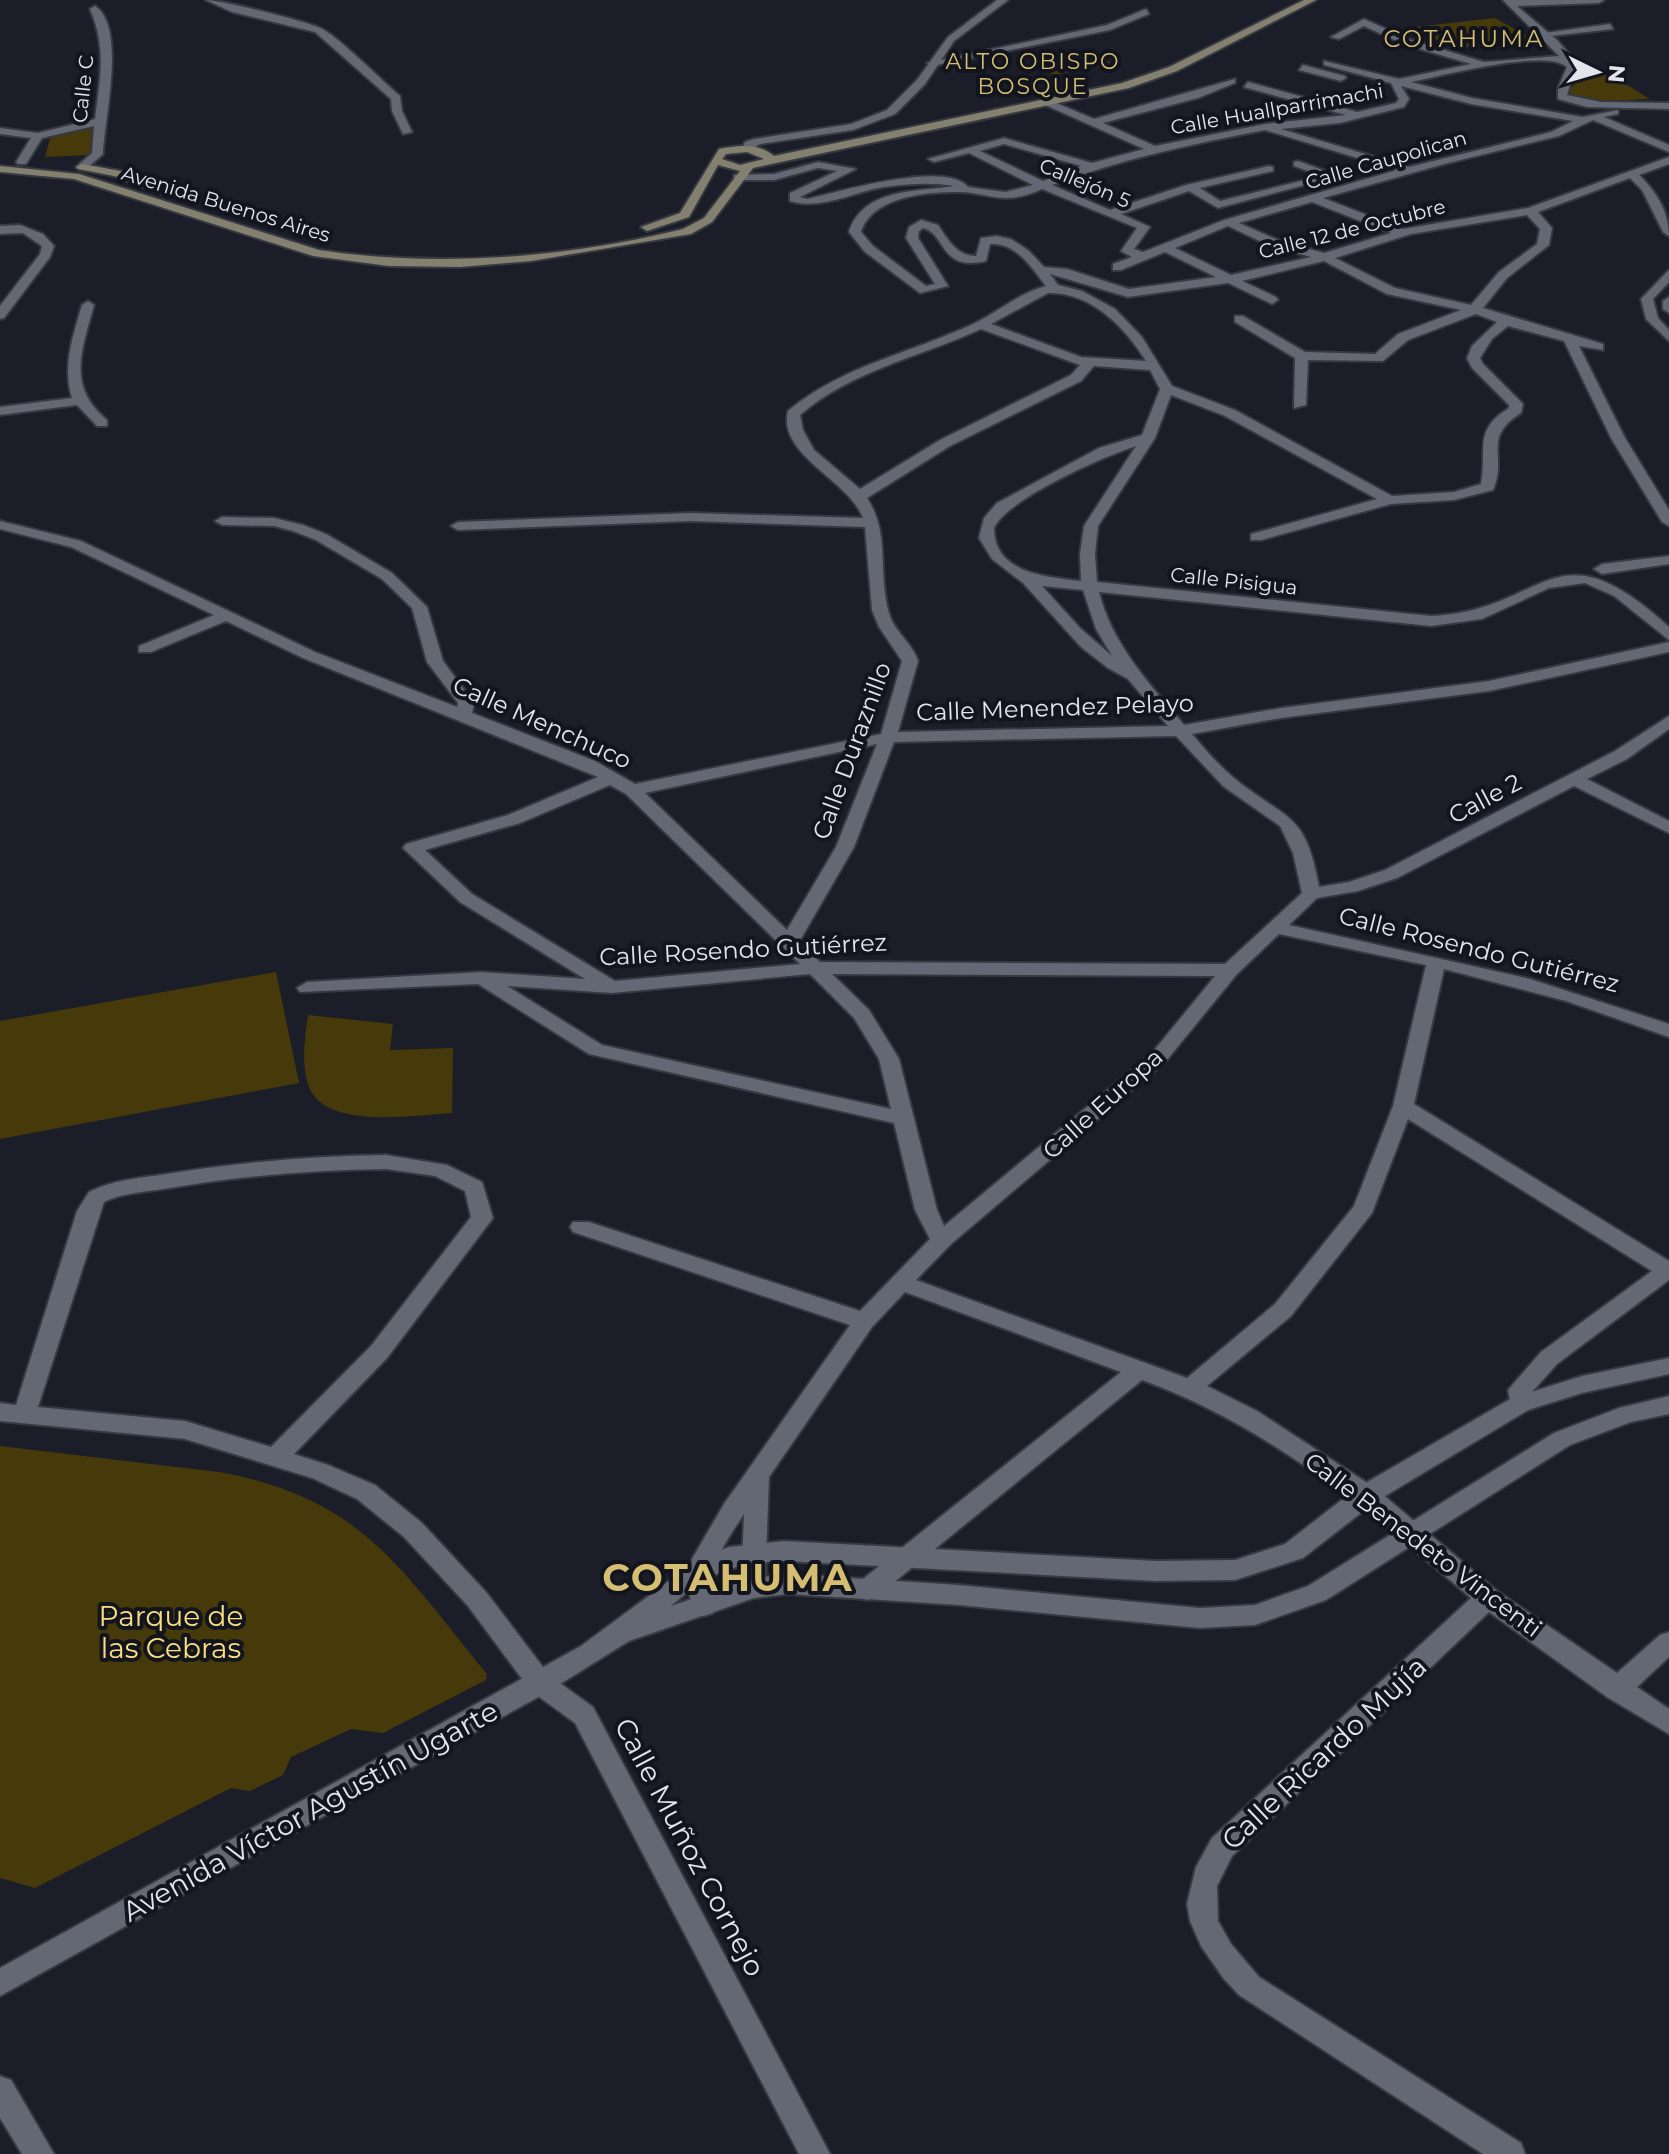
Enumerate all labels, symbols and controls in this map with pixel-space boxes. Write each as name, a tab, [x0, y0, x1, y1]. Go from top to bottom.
district label: COTAHUMA	[1384, 24, 1544, 53]
north arrow	[1557, 32, 1637, 112]
district label: ALTO OBISPO BOSQUE	[945, 48, 1121, 100]
street label: Calle C	[68, 54, 98, 124]
text: N	[1602, 64, 1631, 84]
street label: Calle Huallparrimachi	[1169, 78, 1385, 140]
street label: Calle Caupolican	[1303, 126, 1469, 194]
street label: Callejón 5	[1036, 153, 1134, 213]
street label: Avenida Buenos Aires	[119, 161, 333, 247]
street label: Calle 12 de Octubre	[1256, 194, 1448, 264]
street label: Calle Pisigua	[1169, 562, 1299, 600]
street label: Calle Duraznillo	[806, 658, 897, 843]
street label: Calle Menchuco	[448, 670, 636, 775]
street label: Calle Menendez Pelayo	[916, 688, 1194, 727]
street label: Calle 2	[1443, 767, 1526, 830]
street label: Calle Rosendo Gutiérrez	[1336, 901, 1622, 998]
street label: Calle Rosendo Gutiérrez	[598, 927, 887, 972]
street label: Calle Europa	[1037, 1042, 1169, 1165]
street label: Calle Benedeto Vincenti	[1299, 1446, 1547, 1643]
district label: COTAHUMA	[602, 1554, 854, 1601]
park label: Parque de las Cebras	[98, 1599, 244, 1665]
street label: Calle Ricardo Mujía	[1215, 1649, 1433, 1857]
street label: Avenida Víctor Agustín Ugarte	[116, 1693, 504, 1929]
street label: Calle Muñoz Cornejo	[607, 1712, 773, 1982]

